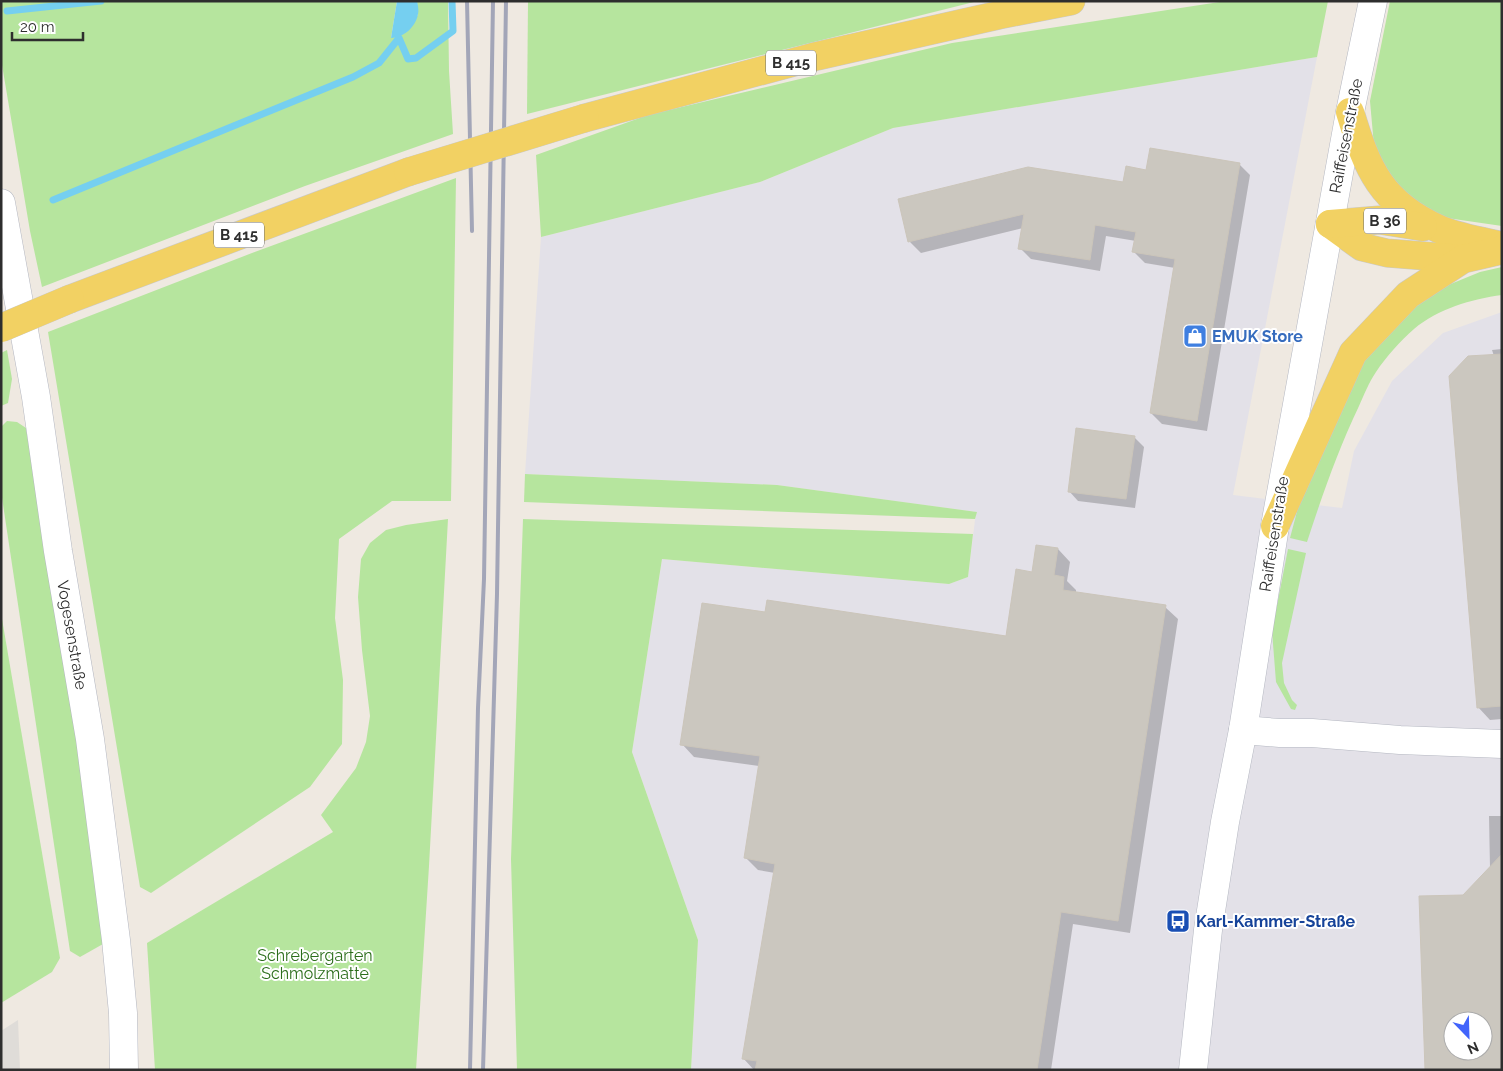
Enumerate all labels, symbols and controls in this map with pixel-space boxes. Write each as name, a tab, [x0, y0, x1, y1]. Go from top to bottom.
scale bar	[12, 10, 84, 42]
text: 20 m	[20, 18, 55, 36]
road number: B 415	[766, 50, 816, 76]
street label: Raiffeisenstraße	[1326, 77, 1366, 195]
road number: B 36	[1364, 208, 1406, 234]
road number: B 415	[214, 222, 264, 248]
shop icon: EMUK Store	[1182, 323, 1208, 349]
place label: EMUK Store	[1212, 327, 1303, 346]
street label: Raiffeisenstraße	[1256, 475, 1292, 593]
street label: Vogesenstraße	[53, 579, 91, 691]
bus stop icon: Karl-Kammer-Straße	[1165, 908, 1191, 934]
place label: Karl-Kammer-Straße	[1196, 912, 1355, 931]
park label: Schrebergarten Schmolzmatte	[257, 946, 373, 983]
north arrow	[1443, 1011, 1493, 1061]
text: N	[1465, 1039, 1481, 1057]

